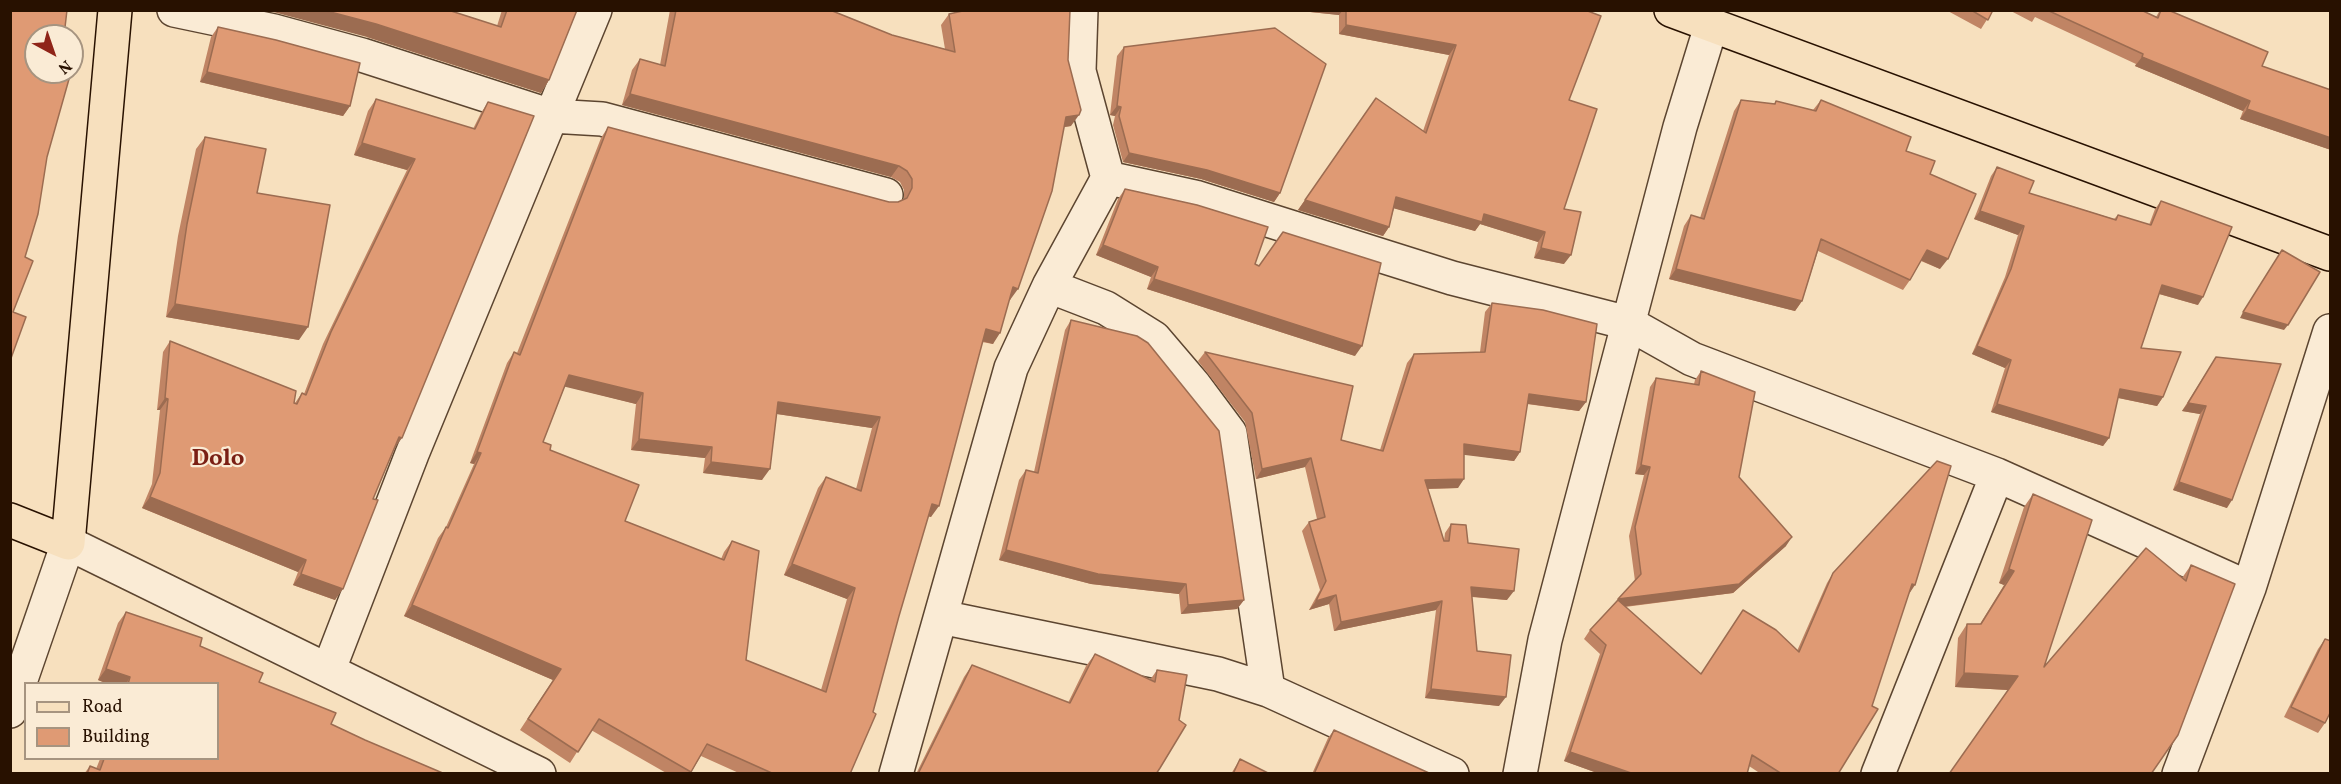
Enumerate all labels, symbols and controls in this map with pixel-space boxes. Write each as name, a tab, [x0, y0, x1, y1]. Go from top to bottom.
north arrow	[24, 24, 84, 84]
text: N	[53, 54, 76, 78]
district label: Dolo	[191, 447, 245, 475]
legend	[24, 682, 219, 760]
text: Road	[82, 695, 123, 720]
text: Building	[82, 725, 150, 750]

